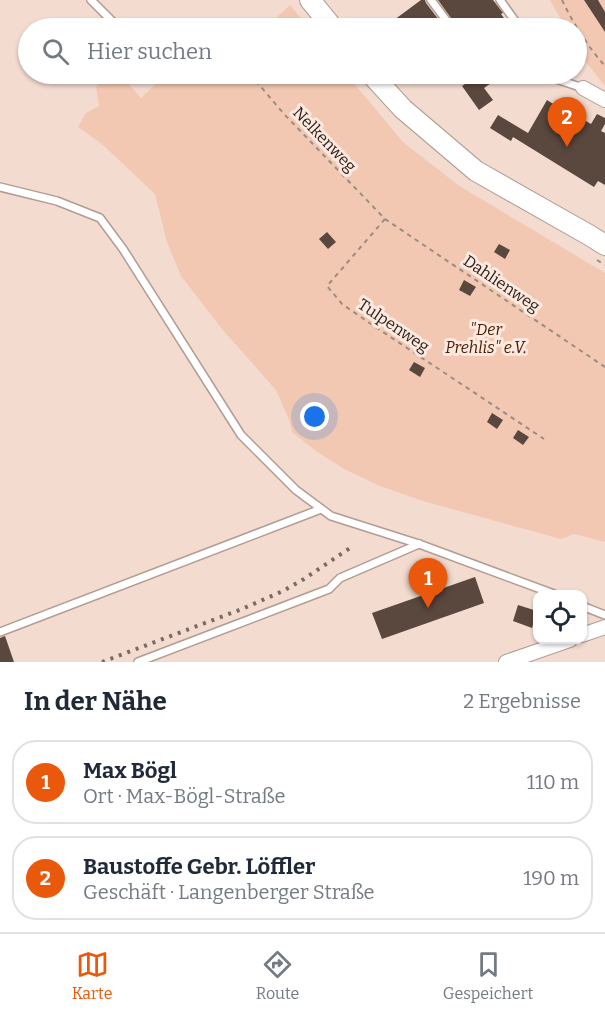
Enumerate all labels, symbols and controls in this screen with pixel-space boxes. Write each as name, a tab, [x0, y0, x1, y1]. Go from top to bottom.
search box	[18, 18, 587, 84]
icon: search	[39, 35, 72, 68]
text: Hier suchen	[87, 38, 212, 65]
pin: 2	[548, 98, 586, 147]
street label: Nelkenweg	[289, 103, 360, 176]
street label: Dahlienweg	[460, 251, 544, 316]
street label: Tulpenweg	[355, 295, 433, 356]
park label: "Der Prehlis" e.V.	[445, 320, 527, 357]
your location	[300, 402, 329, 431]
pin: 1	[408, 558, 448, 608]
map controls	[533, 590, 587, 644]
button: locate	[533, 590, 587, 644]
text: In der Nähe	[24, 686, 167, 717]
text: 2 Ergebnisse	[463, 689, 581, 713]
text: Max Bögl	[83, 757, 177, 784]
text: 1	[41, 770, 50, 794]
text: 110 m	[527, 770, 579, 794]
text: Ort · Max-Bögl-Straße	[83, 784, 285, 808]
text: Baustoffe Gebr. Löffler	[83, 853, 315, 880]
text: 2	[40, 866, 51, 890]
text: 190 m	[523, 866, 579, 890]
text: Geschäft · Langenberger Straße	[83, 880, 375, 904]
tab: Karte	[72, 948, 112, 1003]
tab: Route	[256, 948, 299, 1003]
tab: Gespeichert	[443, 948, 533, 1003]

